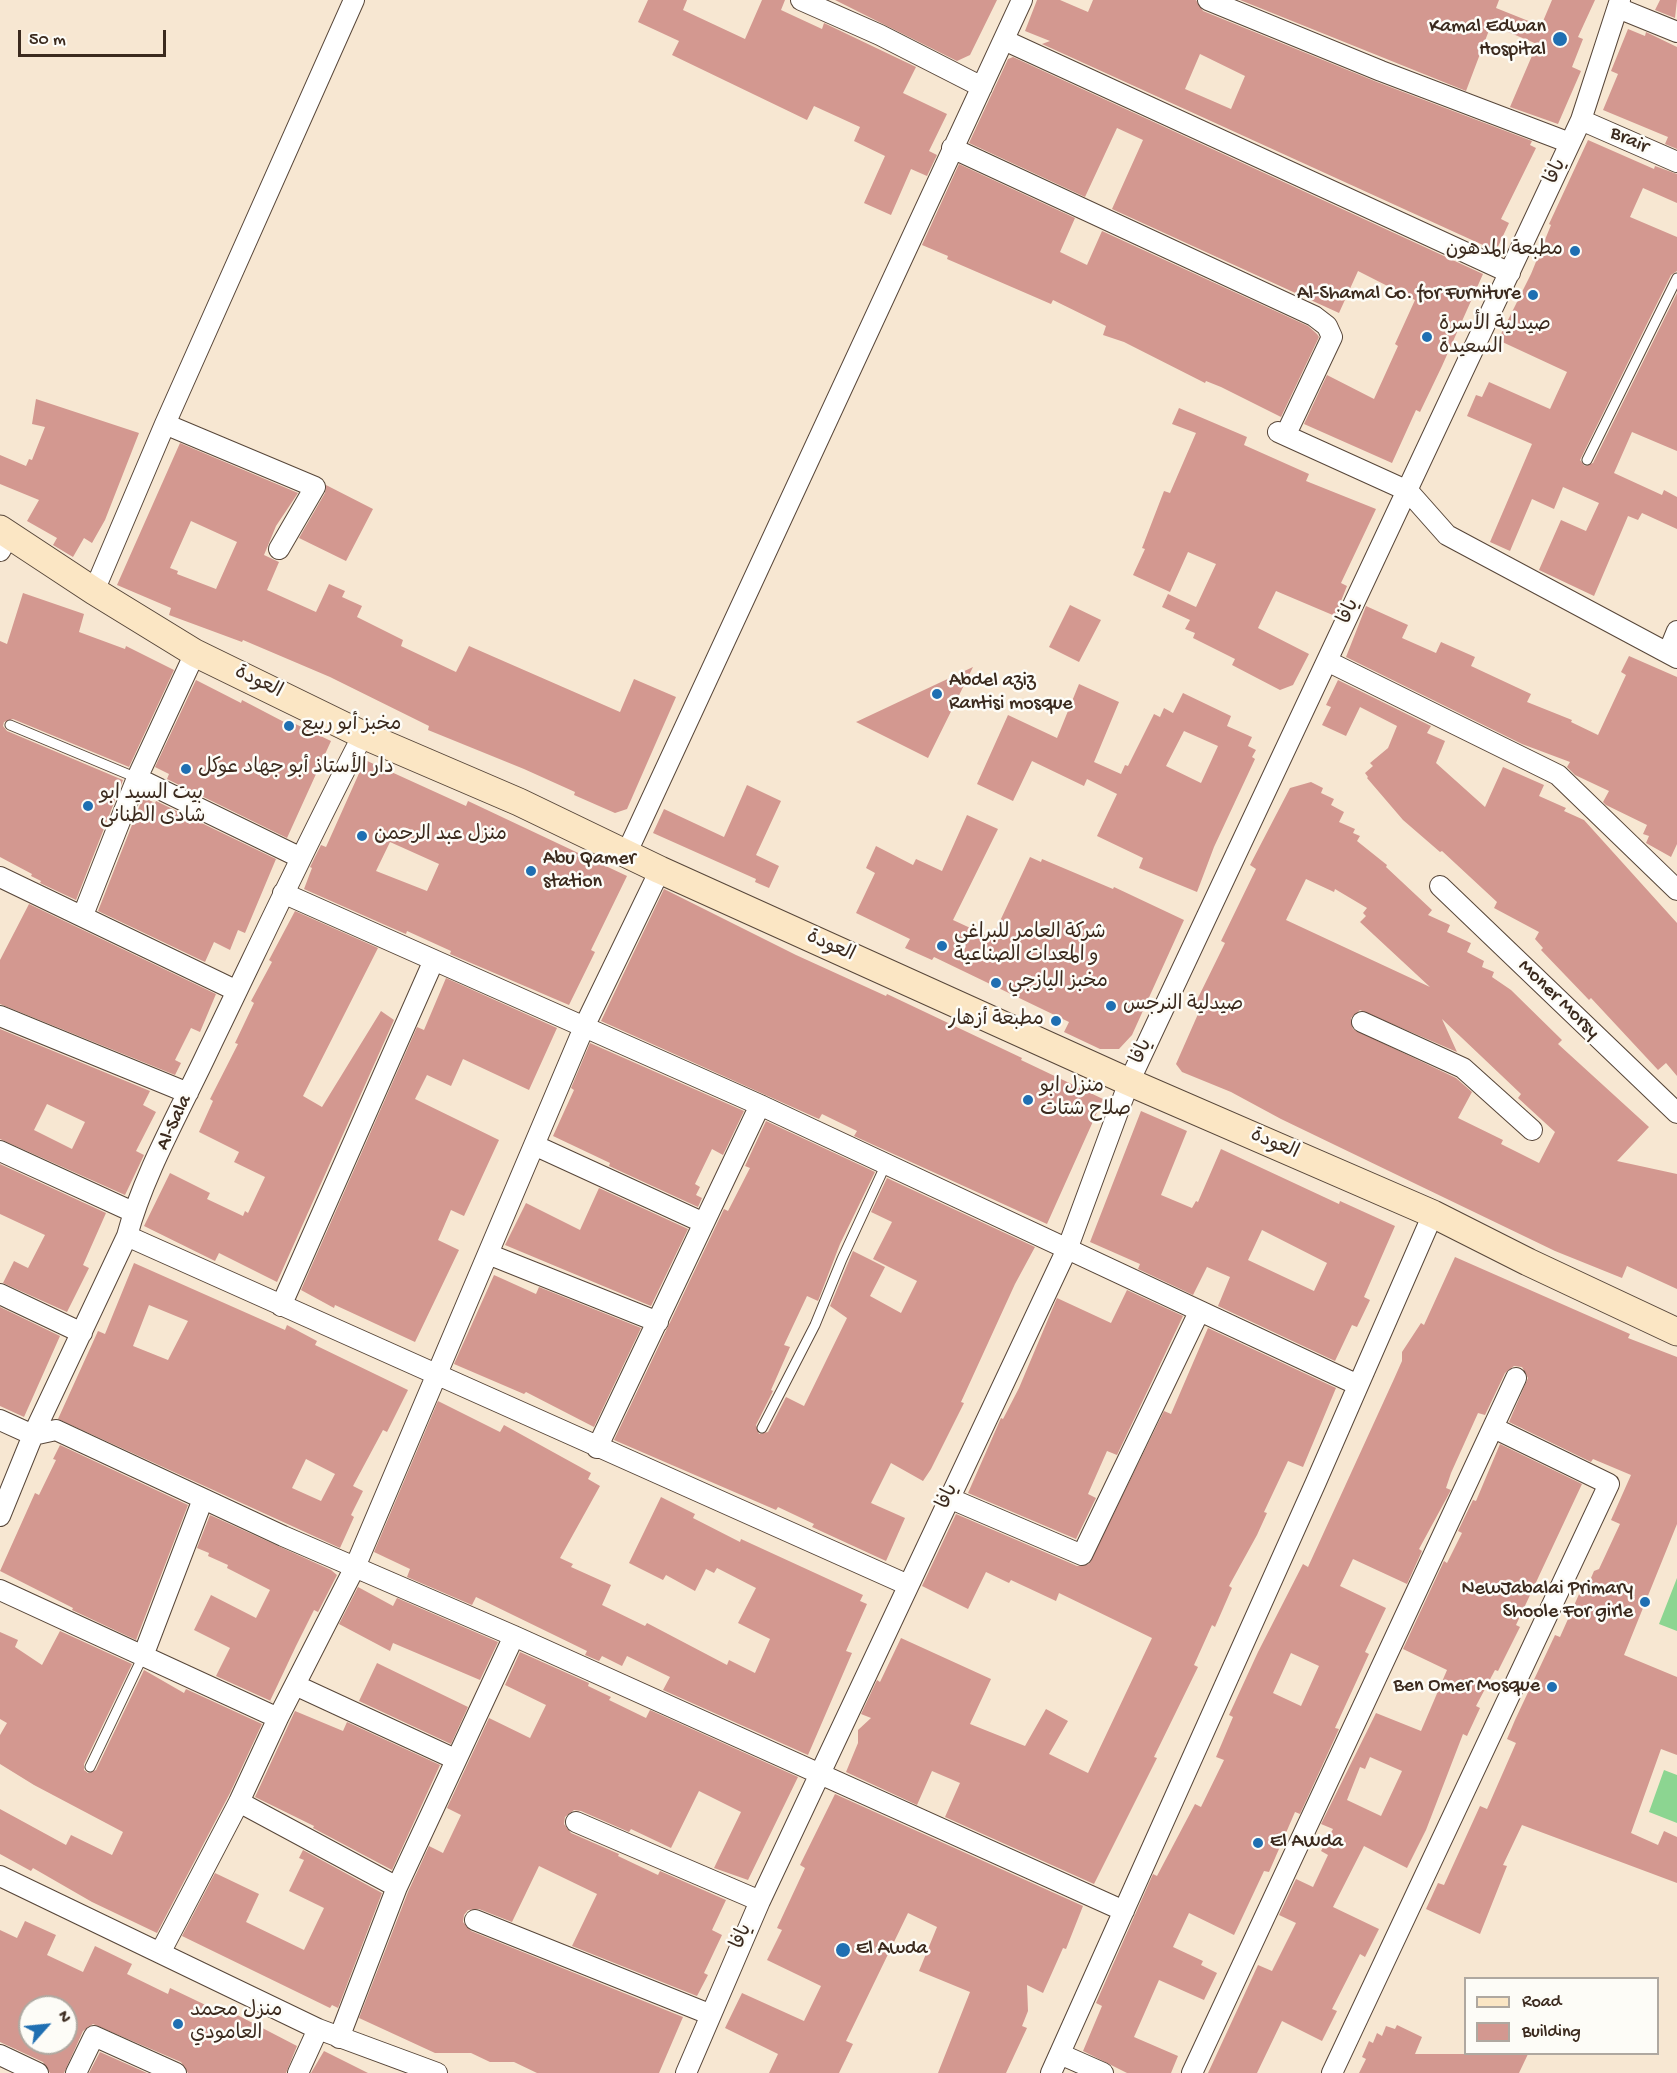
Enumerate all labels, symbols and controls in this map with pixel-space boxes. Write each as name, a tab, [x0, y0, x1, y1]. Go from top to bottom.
place label: Kamal Edwan Hospital	[1429, 16, 1546, 63]
scale bar	[21, 18, 170, 56]
text: 50 m	[29, 30, 66, 51]
marker: Kamal Edwan Hospital	[1551, 30, 1569, 48]
street label: Brair	[1606, 122, 1652, 160]
street label: يافا	[1541, 156, 1573, 188]
place label: مطبعة المدهون	[1446, 239, 1563, 263]
marker: مطبعة المدهون	[1568, 244, 1582, 258]
place label: Al-Shamal Co. for Furniture	[1297, 283, 1521, 307]
marker: Al-Shamal Co. for Furniture	[1526, 288, 1540, 302]
place label: صيدلية الأسرة السعيدة	[1439, 314, 1551, 361]
marker: صيدلية الأسرة السعيدة	[1420, 330, 1434, 344]
street label: يافا	[1334, 596, 1366, 628]
street label: العودة	[230, 661, 286, 705]
place label: Abdel aziz Rantisi mosque	[949, 670, 1073, 717]
marker: Abdel aziz Rantisi mosque	[930, 687, 944, 701]
place label: مخبز أبو ربيع	[301, 714, 401, 738]
marker: مخبز أبو ربيع	[282, 719, 296, 733]
place label: دار الأستاذ أبو جهاد عوكل	[198, 757, 394, 781]
marker: دار الأستاذ أبو جهاد عوكل	[179, 762, 193, 776]
place label: بيت السيد ابو شادى الطنانى	[100, 783, 205, 830]
marker: بيت السيد ابو شادى الطنانى	[81, 799, 95, 813]
place label: منزل عبد الرحمن	[374, 824, 507, 848]
marker: منزل عبد الرحمن	[355, 829, 369, 843]
place label: Abu Qamer station	[543, 848, 636, 895]
marker: Abu Qamer station	[524, 864, 538, 878]
place label: شركة العامر للبراغي و المعدات الصناعية	[954, 922, 1106, 969]
street label: العودة	[802, 926, 858, 968]
marker: شركة العامر للبراغي و المعدات الصناعية	[935, 939, 949, 953]
street label: Moner Morsy	[1512, 955, 1604, 1045]
place label: مخبز اليازجي	[1008, 971, 1108, 995]
marker: مخبز اليازجي	[989, 976, 1003, 990]
place label: صيدلية النرجس	[1123, 994, 1243, 1018]
marker: صيدلية النرجس	[1104, 999, 1118, 1013]
place label: مطبعة أزهار	[948, 1009, 1044, 1033]
marker: مطبعة أزهار	[1049, 1014, 1063, 1028]
street label: يافا	[1127, 1036, 1159, 1068]
place label: منزل ابو صلاح شتات	[1040, 1076, 1131, 1123]
street label: Al-Sala	[152, 1091, 198, 1155]
marker: منزل ابو صلاح شتات	[1021, 1093, 1035, 1107]
street label: العودة	[1246, 1124, 1302, 1166]
street label: يافا	[933, 1481, 965, 1513]
place label: NewJabalai Primary Shoole For girle	[1462, 1578, 1633, 1625]
marker: NewJabalai Primary Shoole For girle	[1638, 1595, 1652, 1609]
place label: Ben Omer Mosque	[1394, 1675, 1540, 1699]
marker: Ben Omer Mosque	[1545, 1680, 1559, 1694]
place label: El AWda	[1270, 1831, 1343, 1855]
marker: El AWda	[1251, 1836, 1265, 1850]
street label: يافا	[727, 1921, 759, 1953]
place label: El Awda	[856, 1938, 928, 1962]
marker: El Awda	[834, 1941, 852, 1959]
legend	[1464, 1977, 1659, 2055]
text: Road	[1522, 1992, 1561, 2013]
north arrow	[18, 1995, 78, 2055]
place label: منزل محمد العامودي	[190, 2000, 282, 2047]
text: N	[52, 2009, 74, 2026]
marker: منزل محمد العامودي	[171, 2017, 185, 2031]
text: Building	[1522, 2022, 1581, 2043]

